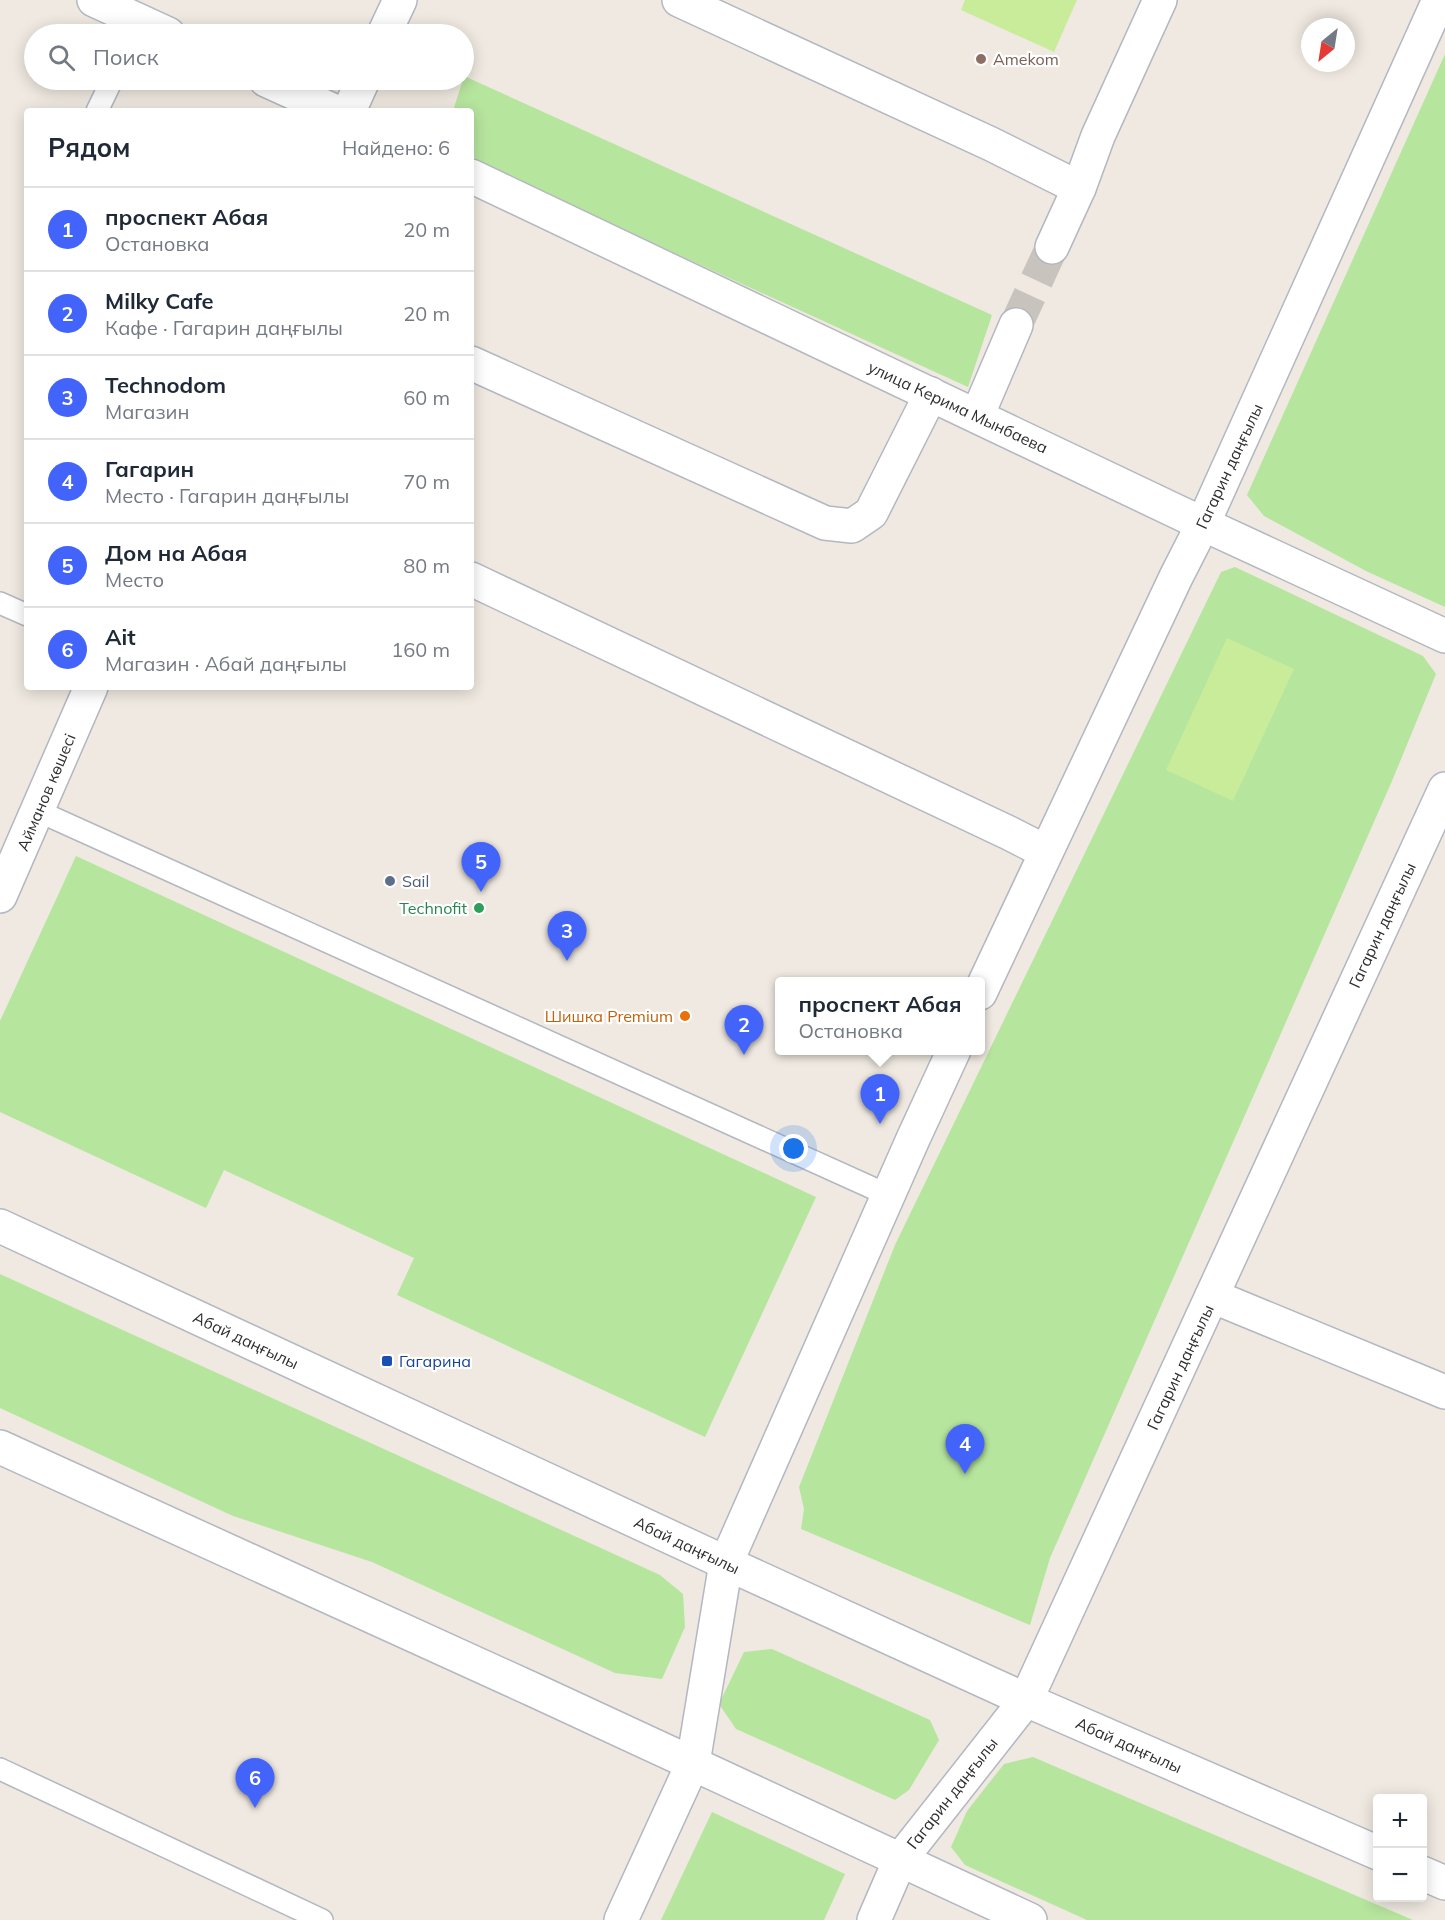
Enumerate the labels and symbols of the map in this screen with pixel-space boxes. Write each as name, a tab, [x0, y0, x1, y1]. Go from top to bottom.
north arrow	[1301, 18, 1355, 72]
place label: Amekom	[993, 49, 1059, 69]
marker: Amekom	[974, 52, 988, 66]
street label: улица Керима Мынбаева	[865, 357, 1051, 457]
street label: Гагарин даңғылы	[1191, 400, 1267, 532]
street label: Айманов көшесі	[12, 730, 80, 854]
pin: 5	[462, 842, 500, 892]
street label: Гагарин даңғылы	[1344, 859, 1420, 991]
place label: Sail	[402, 871, 429, 891]
marker: Sail	[383, 874, 397, 888]
place label: Technofit	[399, 898, 467, 918]
marker: Technofit	[472, 901, 486, 915]
pin: 3	[548, 912, 586, 961]
place label: Шишка Premium	[545, 1006, 673, 1026]
pin: 2	[724, 1006, 764, 1055]
marker: Шишка Premium	[678, 1009, 692, 1023]
pin: 1	[860, 1074, 900, 1124]
your location	[779, 1134, 808, 1163]
street label: Гагарин даңғылы	[1142, 1301, 1218, 1433]
street label: Абай даңғылы	[190, 1307, 302, 1373]
place label: Гагарина	[399, 1351, 471, 1371]
marker: Гагарина	[380, 1354, 394, 1368]
pin: 4	[946, 1424, 984, 1474]
street label: Абай даңғылы	[631, 1512, 743, 1578]
street label: Абай даңғылы	[1073, 1713, 1185, 1777]
street label: Гагарин даңғылы	[902, 1733, 1002, 1853]
pin: 6	[236, 1758, 274, 1808]

